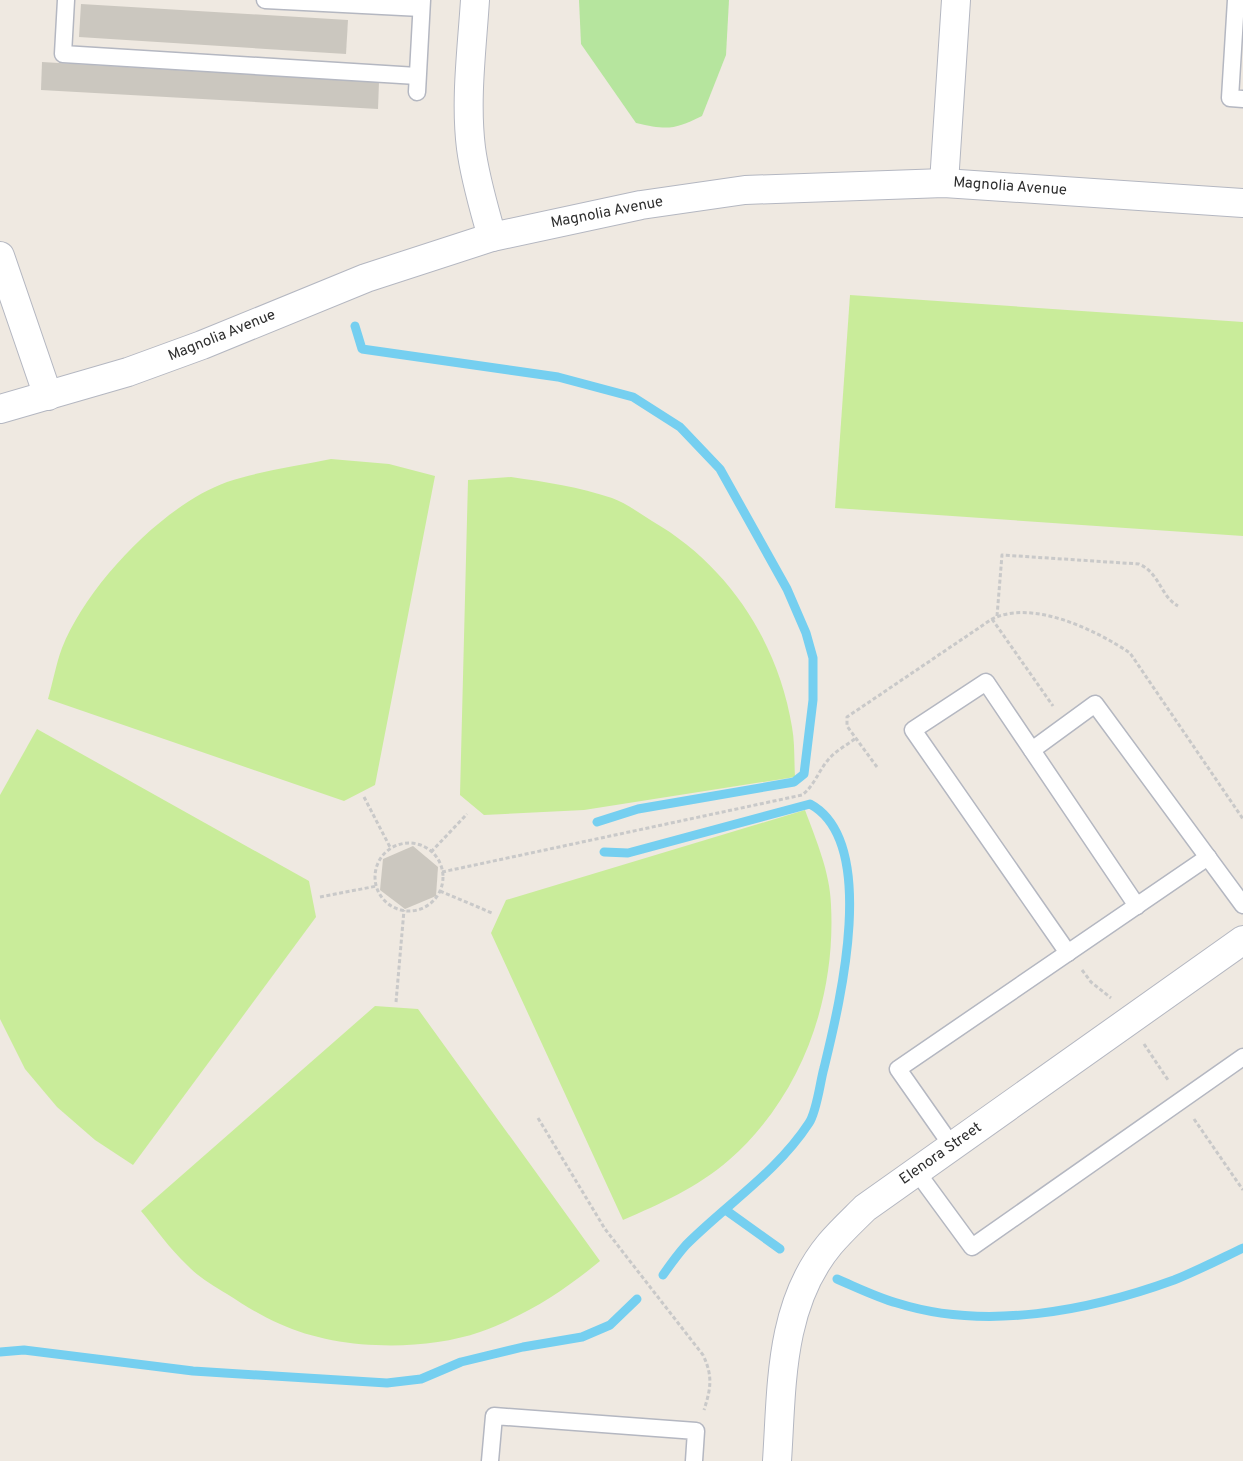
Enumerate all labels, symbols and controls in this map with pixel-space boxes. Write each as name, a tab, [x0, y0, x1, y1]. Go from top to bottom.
street label: Magnolia Avenue	[952, 174, 1068, 200]
street label: Magnolia Avenue	[549, 193, 665, 233]
street label: Magnolia Avenue	[166, 306, 278, 366]
street label: Elenora Street	[896, 1119, 986, 1189]

